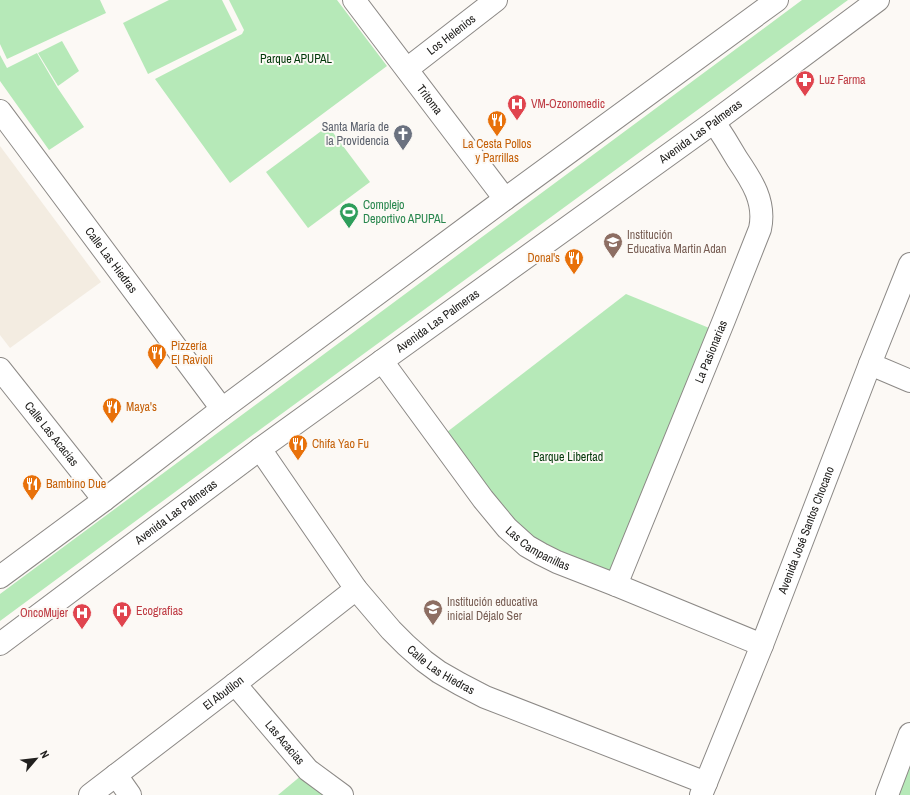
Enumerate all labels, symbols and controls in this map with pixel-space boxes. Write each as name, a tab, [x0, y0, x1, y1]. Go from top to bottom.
street label: Los Helenios	[424, 11, 479, 59]
park label: Parque APUPAL	[260, 51, 333, 67]
pharmacy icon: Luz Farma	[794, 69, 816, 97]
place label: Luz Farma	[819, 72, 866, 88]
street label: Tritoma	[413, 81, 446, 118]
hospital icon: VM-Ozonomedic	[506, 93, 528, 121]
place label: VM-Ozonomedic	[531, 96, 605, 112]
street label: Avenida Las Palmeras	[655, 96, 745, 168]
restaurant icon: La Cesta Pollos y Parrillas	[486, 109, 508, 137]
place label: Santa María de la Providencia	[322, 119, 390, 149]
church icon: Santa María de la Providencia	[392, 123, 414, 151]
place label: La Cesta Pollos y Parrillas	[463, 136, 532, 166]
place label: Complejo Deportivo APUPAL	[363, 197, 446, 227]
sports icon: Complejo Deportivo APUPAL	[338, 201, 360, 229]
street label: Calle Las Hiedras	[81, 224, 141, 296]
place label: Institución Educativa Martin Adan	[627, 227, 727, 257]
school or university icon: Institución Educativa Martin Adan	[602, 231, 624, 259]
restaurant icon: Donal's	[563, 247, 585, 275]
place label: Donal's	[527, 250, 560, 266]
street label: Avenida Las Palmeras	[392, 285, 483, 357]
street label: La Pasionarias	[691, 318, 731, 385]
place label: Pizzería El Ravioli	[171, 338, 213, 368]
restaurant icon: Pizzería El Ravioli	[146, 342, 168, 370]
restaurant icon: Maya's	[101, 396, 123, 424]
street label: Calle Las Acacias	[21, 398, 82, 470]
place label: Maya's	[126, 399, 157, 415]
restaurant icon: Chifa Yao Fu	[287, 433, 309, 461]
place label: Chifa Yao Fu	[312, 436, 369, 452]
park label: Parque Libertad	[533, 449, 603, 465]
street label: Avenida José Santos Chocano	[774, 464, 838, 597]
restaurant icon: Bambino Due	[21, 473, 43, 501]
place label: Bambino Due	[46, 476, 106, 492]
street label: Avenida Las Palmeras	[131, 476, 220, 549]
street label: Las Campanillas	[502, 522, 572, 574]
place label: Institución educativa inicial Déjalo Ser	[447, 594, 538, 624]
school or university icon: Institución educativa inicial Déjalo Ser	[422, 598, 444, 626]
hospital icon: Ecografias	[111, 600, 133, 628]
hospital icon: OncoMujer	[71, 602, 93, 630]
place label: Ecografias	[136, 603, 183, 619]
place label: OncoMujer	[20, 605, 69, 621]
street label: Calle Las Hiedras	[404, 642, 477, 698]
street label: El Abutilon	[200, 672, 247, 714]
street label: Las Acacias	[262, 717, 308, 768]
north arrow	[16, 739, 56, 779]
text: N	[37, 748, 53, 760]

